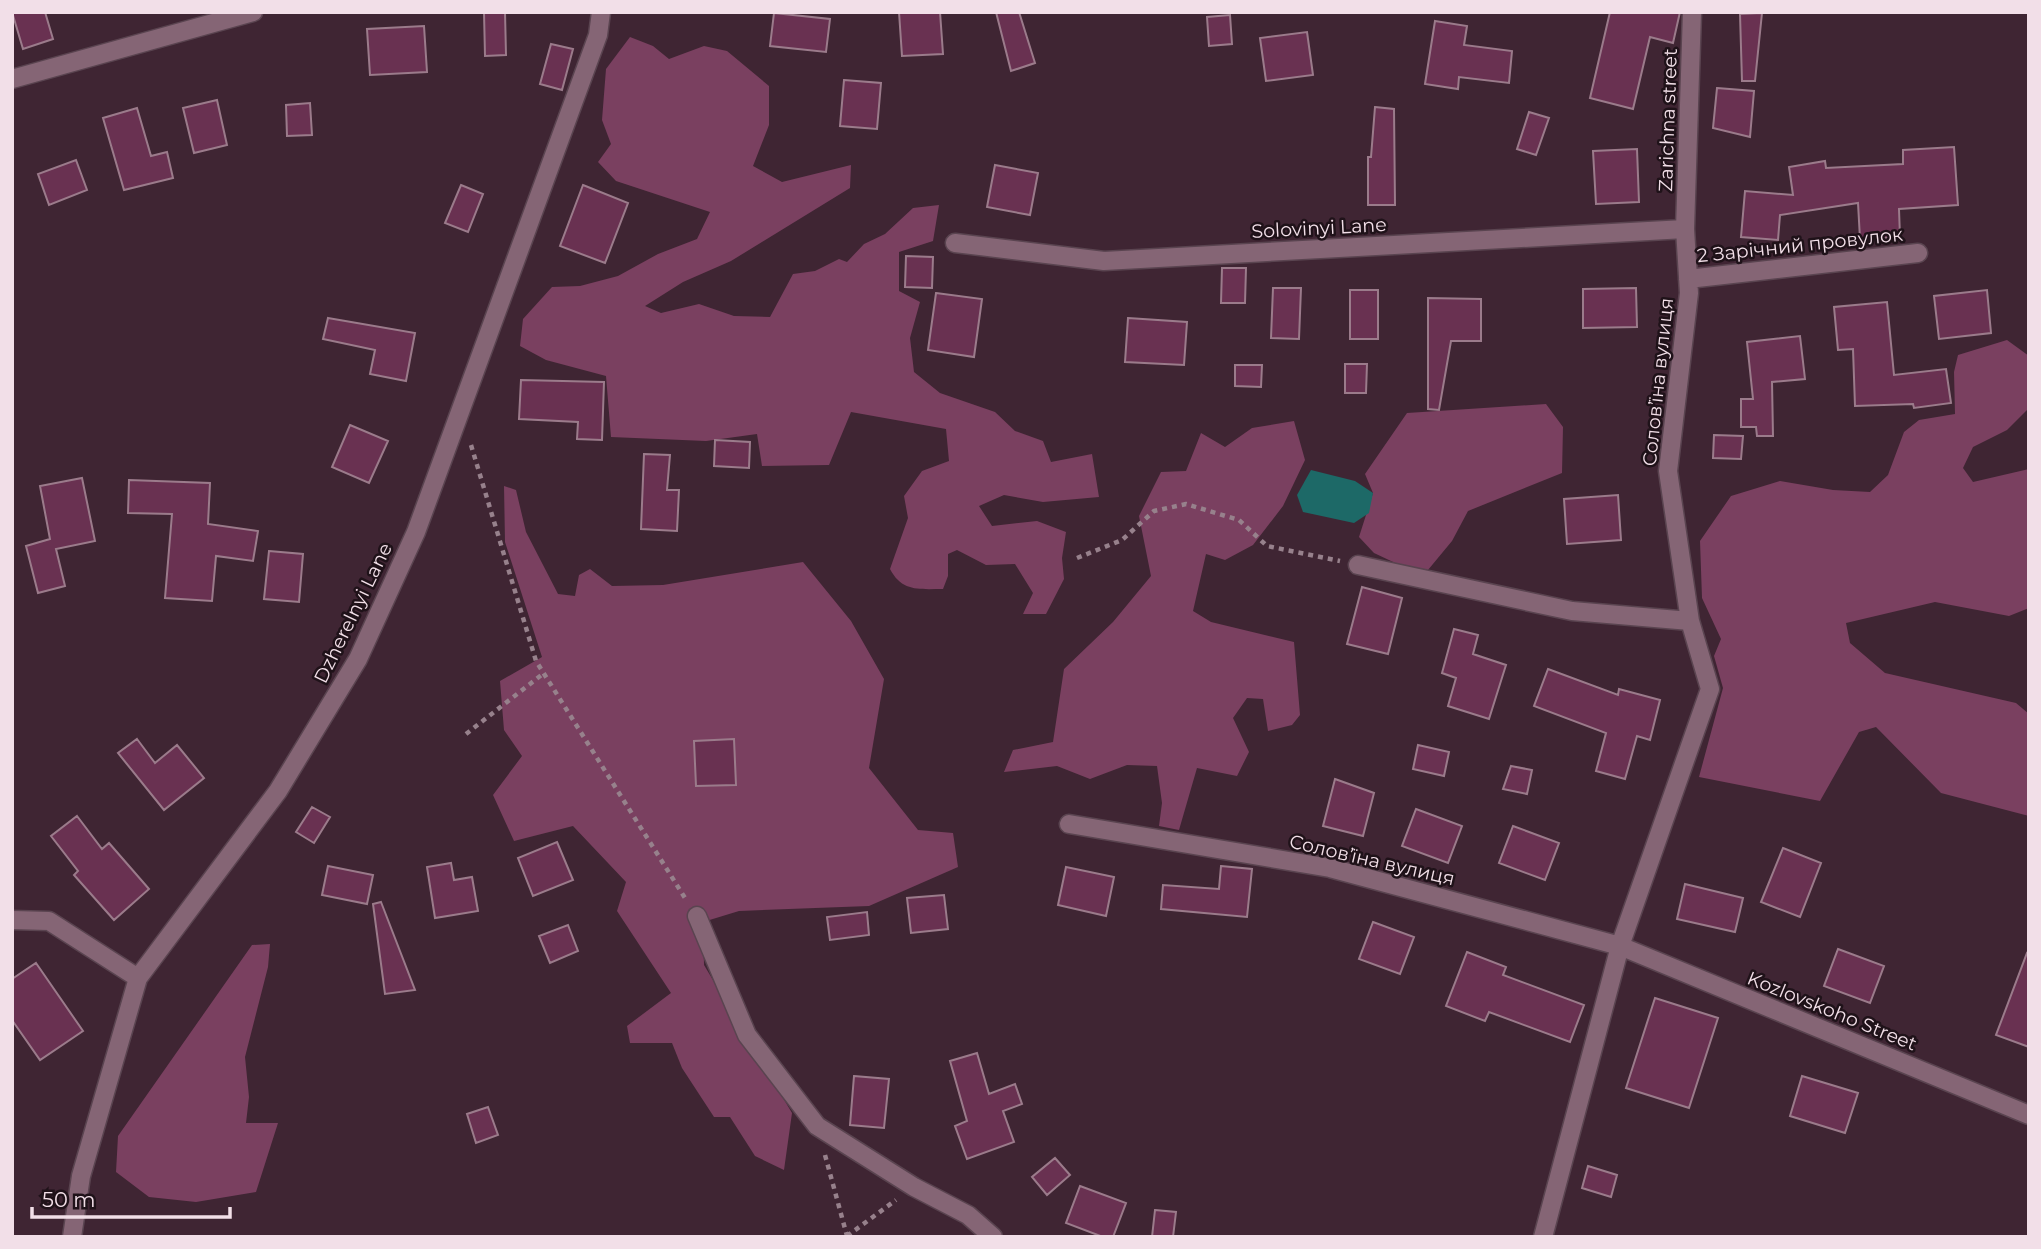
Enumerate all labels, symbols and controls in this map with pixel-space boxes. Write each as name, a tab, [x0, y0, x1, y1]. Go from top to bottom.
street label: Zarichna street	[1654, 48, 1682, 192]
street label: Solovinyi Lane	[1251, 213, 1387, 243]
street label: 2 Зарічний провулок	[1696, 223, 1904, 267]
street label: Соловʼїна вулиця	[1638, 297, 1678, 467]
street label: Dzherelnyi Lane	[309, 539, 397, 687]
street label: Соловʼїна вулиця	[1287, 830, 1457, 890]
street label: Kozlovskoho Street	[1744, 966, 1920, 1056]
scale bar	[32, 1176, 229, 1220]
text: 50 m	[42, 1187, 96, 1212]

